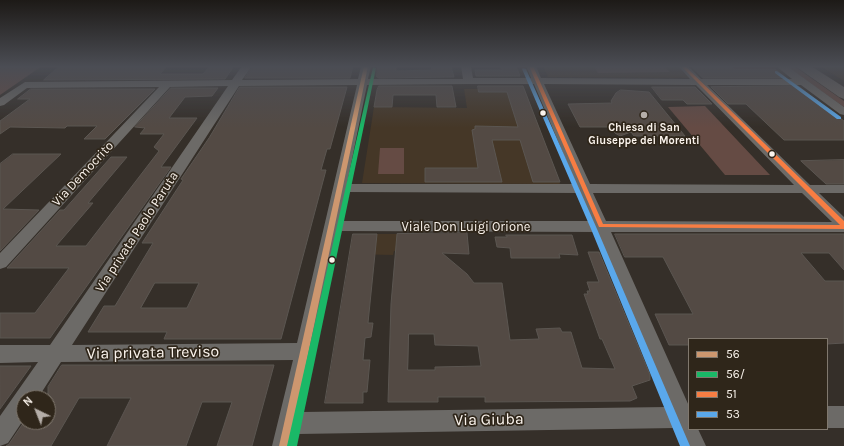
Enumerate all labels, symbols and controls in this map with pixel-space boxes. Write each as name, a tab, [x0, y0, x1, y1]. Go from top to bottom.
unlabelled marker	[538, 108, 548, 118]
marker: Chiesa di San Giuseppe dei Morenti	[639, 110, 649, 120]
place label: Chiesa di San Giuseppe dei Morenti	[588, 121, 700, 147]
street label: Via Democrito	[49, 138, 117, 210]
unlabelled marker	[767, 149, 777, 159]
street label: Via privata Paolo Paruta	[92, 169, 182, 295]
street label: Viale Don Luigi Orione	[401, 219, 531, 235]
unlabelled marker	[327, 255, 337, 265]
legend	[688, 338, 828, 430]
street label: Via privata Treviso	[87, 342, 219, 364]
text: 56	[726, 347, 740, 361]
text: 56/	[726, 367, 745, 381]
text: 51	[726, 387, 737, 401]
north arrow	[16, 390, 56, 430]
text: N	[21, 394, 35, 409]
text: 53	[726, 407, 740, 421]
street label: Via Giuba	[454, 410, 524, 430]

